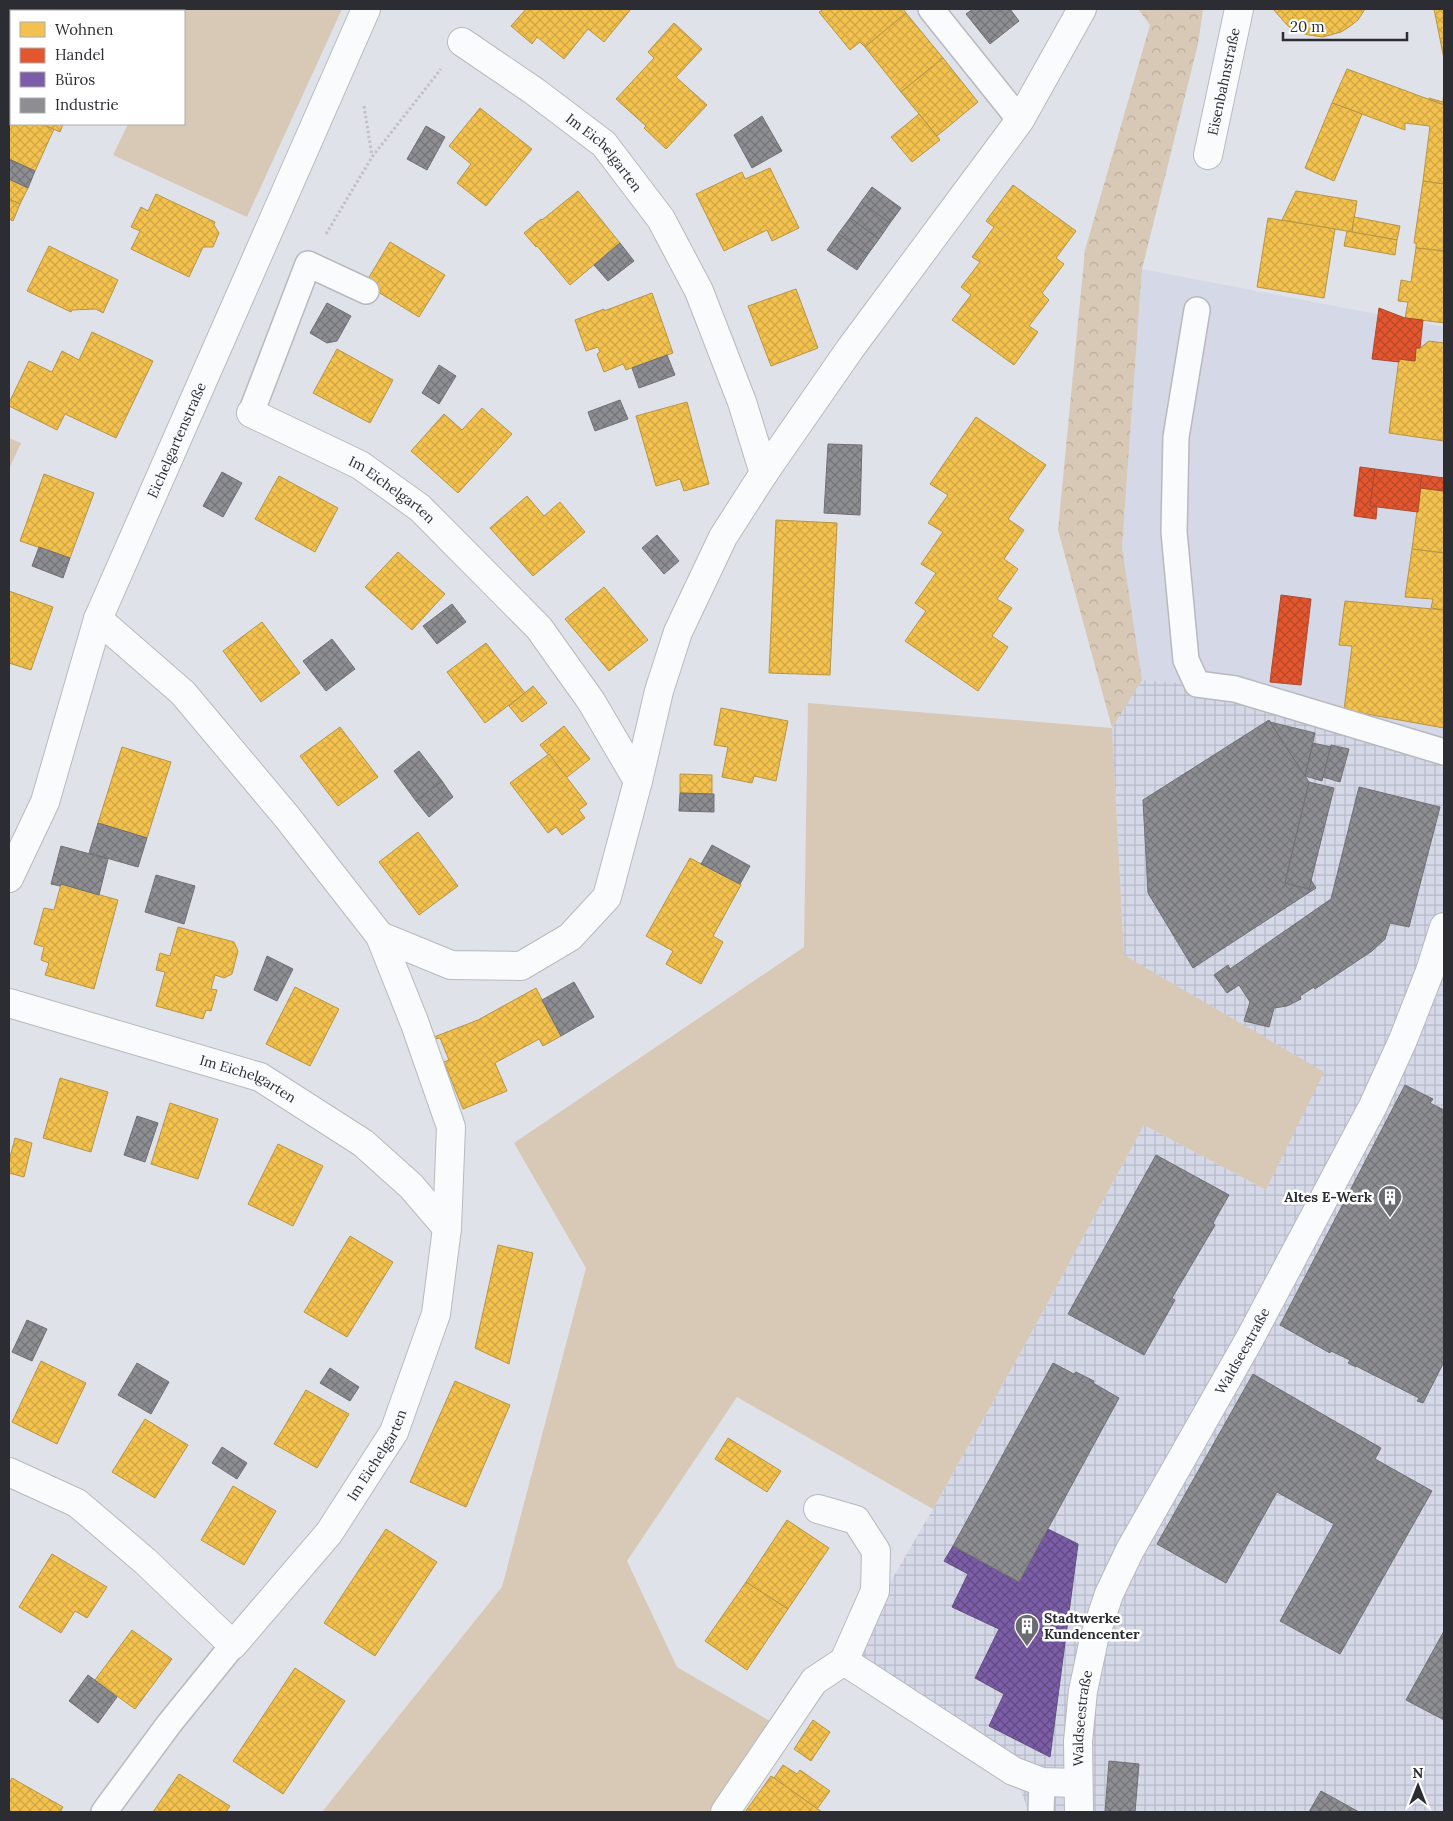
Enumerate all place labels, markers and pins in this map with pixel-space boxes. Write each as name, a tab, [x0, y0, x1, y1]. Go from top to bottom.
building icon: Altes E-Werk	[1377, 1184, 1403, 1218]
place label: Altes E-Werk	[1284, 1188, 1373, 1206]
place label: Stadtwerke Kundencenter	[1044, 1609, 1140, 1643]
building icon: Stadtwerke Kundencenter	[1014, 1613, 1040, 1647]

